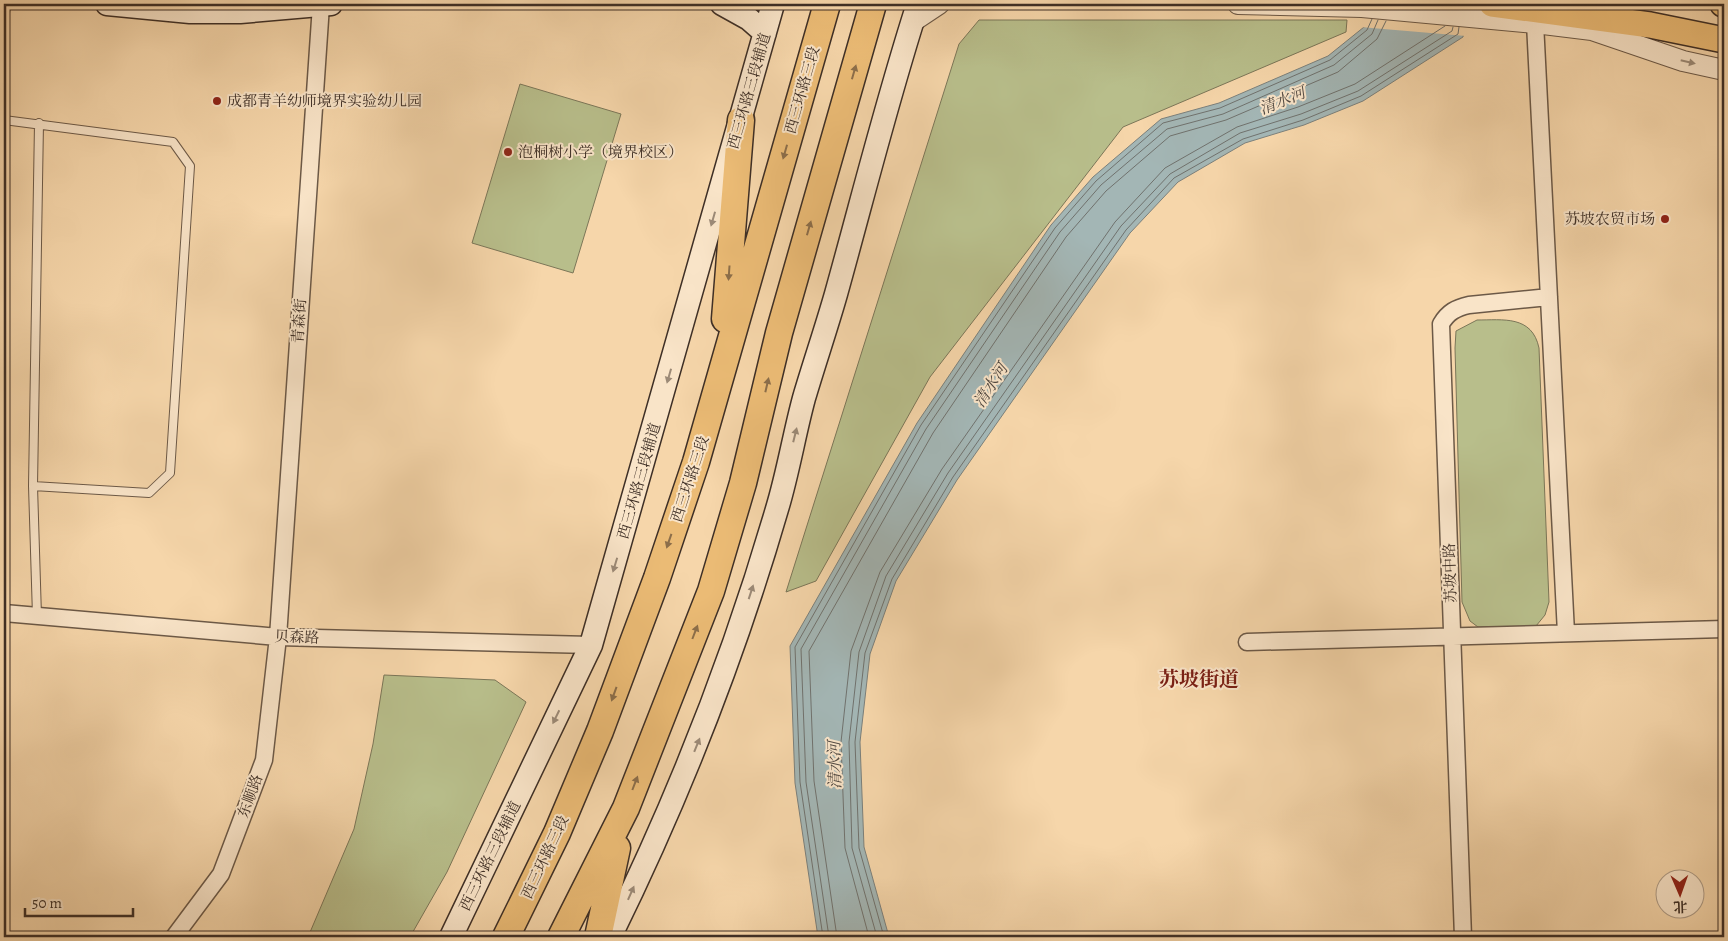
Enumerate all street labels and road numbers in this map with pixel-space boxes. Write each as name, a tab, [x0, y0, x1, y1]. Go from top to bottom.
street label: 西三环路三段辅道	[723, 31, 775, 151]
street label: 西三环路三段	[780, 44, 824, 136]
street label: 青森街	[287, 298, 311, 344]
street label: 西三环路三段辅道	[613, 421, 665, 541]
street label: 西三环路三段	[667, 433, 713, 525]
street label: 苏坡中路	[1439, 543, 1461, 603]
street label: 贝森路	[274, 626, 320, 648]
street label: 东顺路	[233, 771, 267, 821]
street label: 西三环路三段辅道	[455, 798, 525, 914]
street label: 西三环路三段	[517, 812, 573, 902]

